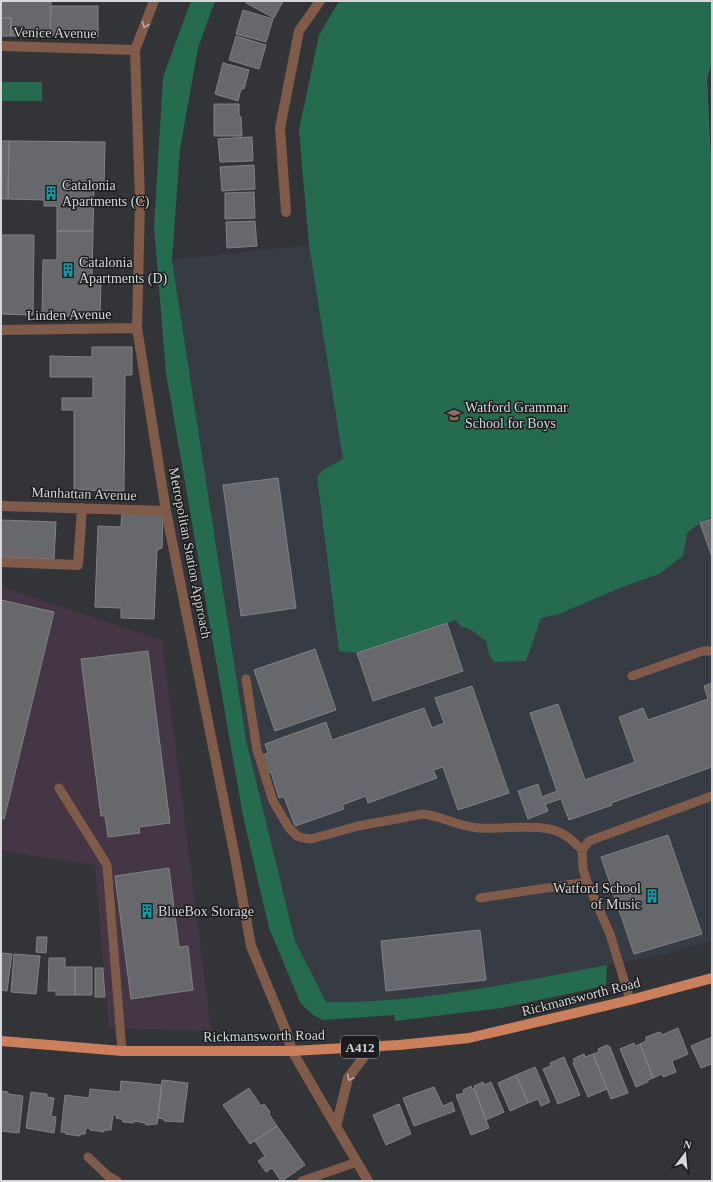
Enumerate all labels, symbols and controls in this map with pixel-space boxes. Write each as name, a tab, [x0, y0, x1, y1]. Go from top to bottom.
one-way arrow	[141, 22, 149, 29]
street label: Venice Avenue	[13, 25, 97, 41]
place label: Catalonia Apartments (C)	[62, 178, 150, 210]
building icon: Catalonia Apartments (C)	[43, 185, 59, 201]
place label: Catalonia Apartments (D)	[79, 255, 168, 287]
building icon: Catalonia Apartments (D)	[60, 262, 76, 278]
street label: Linden Avenue	[26, 307, 112, 323]
place label: Watford Grammar School for Boys	[465, 400, 568, 431]
school or university icon: Watford Grammar School for Boys	[446, 407, 462, 423]
street label: Metropolitan Station Approach	[166, 466, 214, 640]
street label: Manhattan Avenue	[31, 485, 137, 503]
place label: Watford School of Music	[553, 881, 641, 912]
building icon: Watford School of Music	[644, 888, 660, 904]
building icon: BlueBox Storage	[139, 903, 155, 919]
place label: BlueBox Storage	[158, 904, 254, 919]
street label: Rickmansworth Road	[520, 975, 642, 1019]
street label: Rickmansworth Road	[203, 1027, 325, 1045]
road number: A412	[341, 1036, 379, 1058]
one-way arrow	[347, 1074, 355, 1081]
north arrow	[665, 1134, 705, 1174]
text: N	[682, 1138, 693, 1151]

